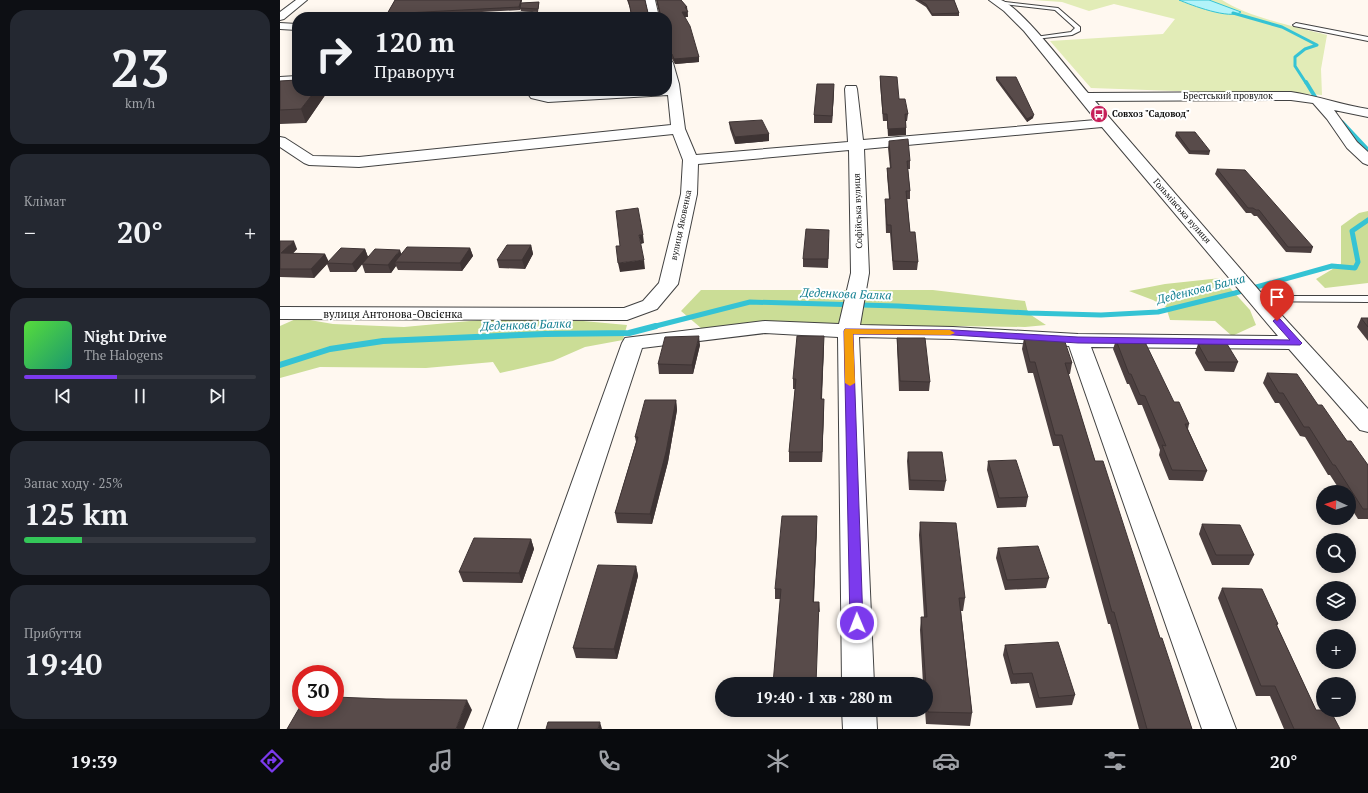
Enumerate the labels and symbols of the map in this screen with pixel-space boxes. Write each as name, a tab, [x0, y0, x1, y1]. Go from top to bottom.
street label: Брестський провулок	[1183, 90, 1273, 102]
bus stop icon: Совхоз "Садовод"	[1089, 104, 1109, 124]
place label: Совхоз "Садовод"	[1112, 108, 1190, 120]
street label: Софійська вулиця	[851, 173, 865, 249]
street label: Гольмівська вулиця	[1150, 176, 1214, 246]
street label: вулиця Яковенка	[668, 188, 694, 261]
water label: Деденкова Балка	[1154, 270, 1247, 307]
pin	[1260, 280, 1294, 321]
water label: Деденкова Балка	[799, 284, 892, 303]
street label: вулиця Антонова-Овсієнка	[323, 307, 463, 321]
water label: Деденкова Балка	[479, 315, 572, 334]
north arrow	[1316, 485, 1356, 525]
position arrow	[836, 602, 878, 644]
speed limit sign: 30	[292, 665, 344, 717]

